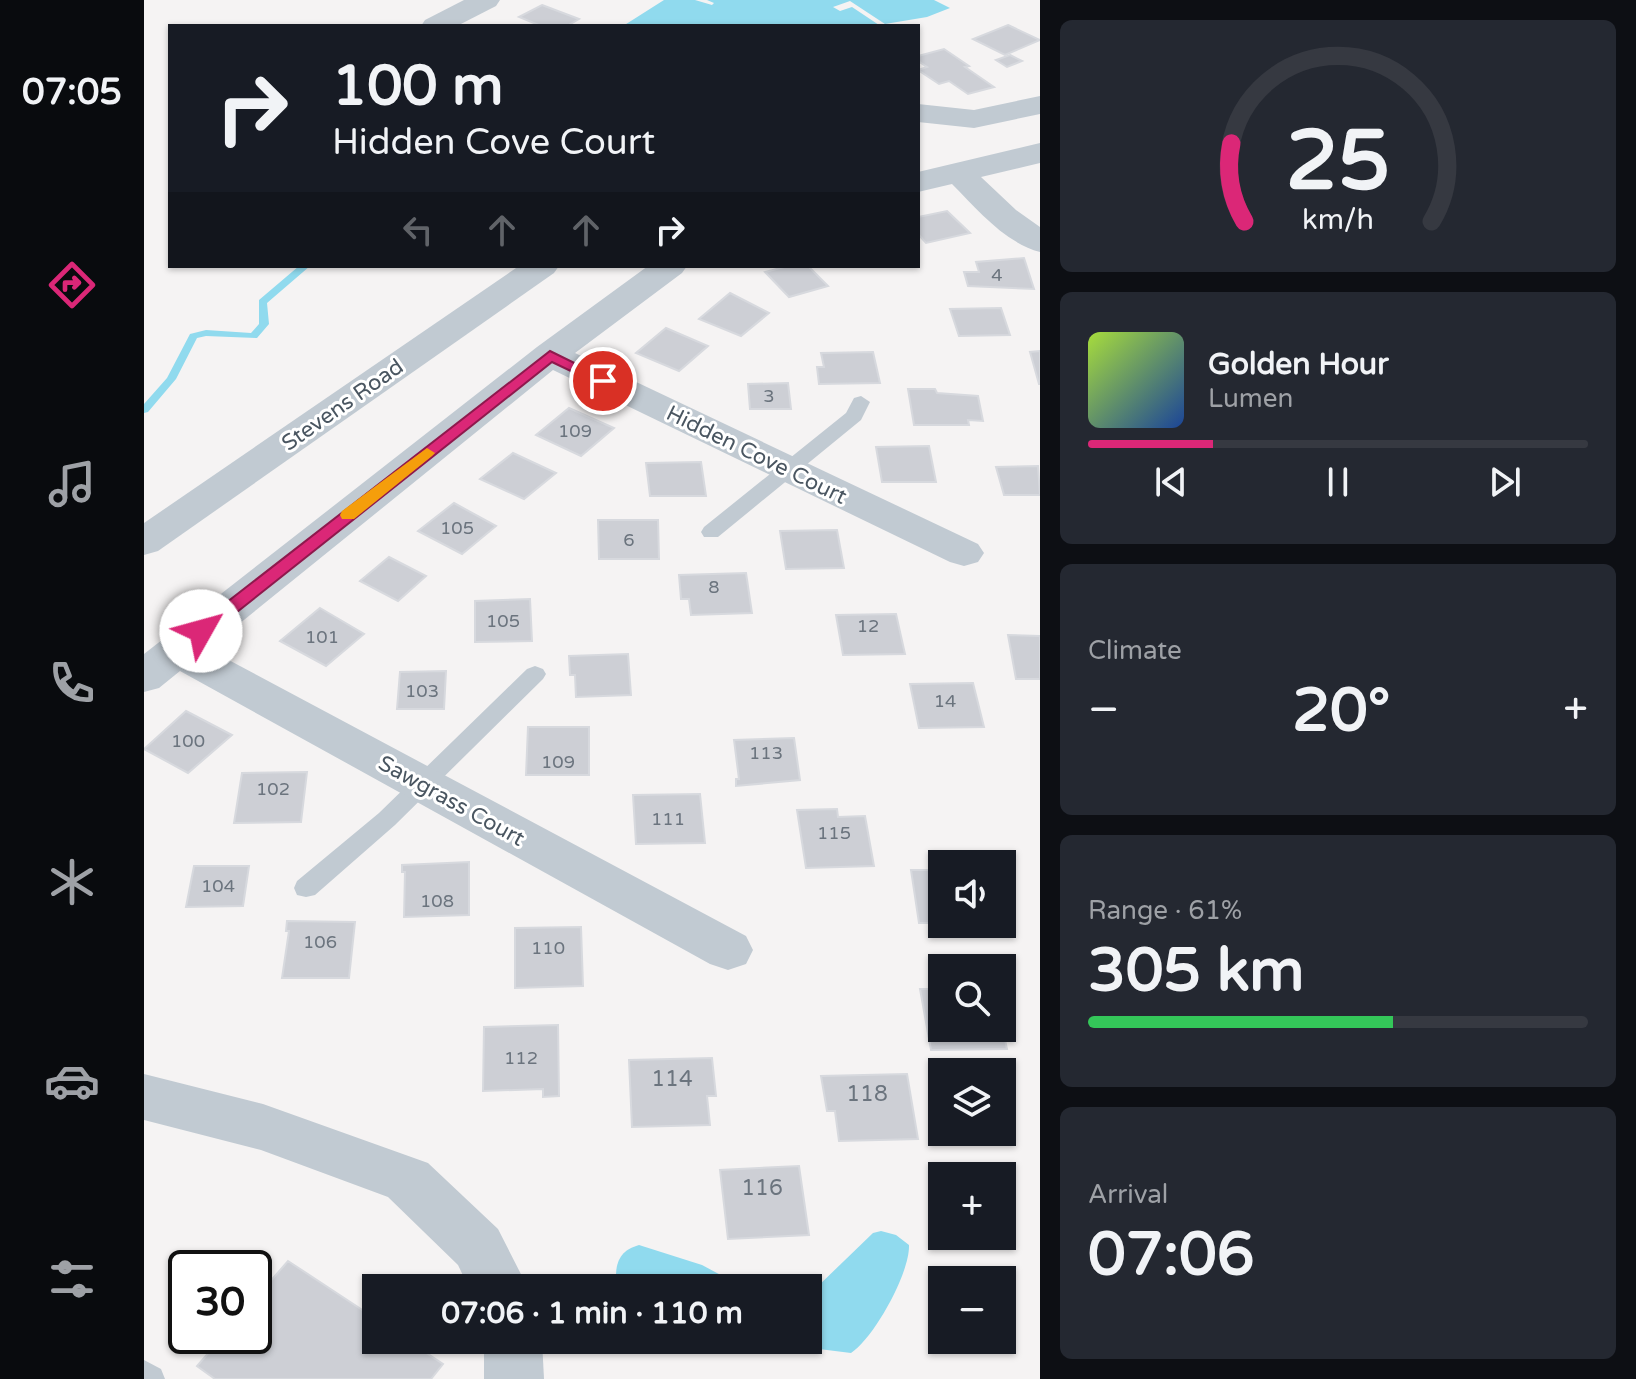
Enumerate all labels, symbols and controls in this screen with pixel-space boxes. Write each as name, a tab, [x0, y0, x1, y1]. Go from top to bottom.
text: 100 m	[332, 53, 503, 120]
icon: right	[200, 56, 304, 160]
text: 07:05	[22, 71, 122, 114]
text: 25	[1286, 111, 1390, 211]
text: Hidden Cove Court	[332, 121, 655, 164]
text: km/h	[1302, 203, 1374, 237]
icon: left	[396, 208, 440, 252]
icon: ahead	[480, 208, 524, 252]
icon: ahead	[564, 208, 608, 252]
icon: right	[648, 208, 692, 252]
icon: directions	[44, 257, 100, 313]
house number: 4	[991, 264, 1003, 286]
text: Golden Hour	[1208, 346, 1389, 383]
pin	[569, 347, 637, 415]
street label: Stevens Road	[277, 353, 408, 456]
icon: arrive	[581, 359, 625, 403]
text: Lumen	[1208, 383, 1293, 414]
house number: 3	[763, 385, 775, 407]
street label: Hidden Cove Court	[662, 400, 851, 510]
house number: 109	[558, 420, 592, 442]
icon: music	[44, 456, 100, 512]
icon: previous	[1149, 460, 1193, 504]
icon: pause	[1316, 460, 1360, 504]
icon: next	[1483, 460, 1527, 504]
house number: 105	[440, 517, 474, 539]
house number: 6	[623, 529, 635, 551]
house number: 8	[708, 576, 720, 598]
position arrow	[159, 589, 243, 673]
house number: 105	[486, 610, 520, 632]
house number: 12	[857, 615, 879, 637]
house number: 101	[305, 626, 339, 648]
text: Climate	[1088, 635, 1182, 666]
icon: phone	[44, 655, 100, 711]
text: 20°	[1292, 675, 1390, 747]
house number: 103	[405, 680, 439, 702]
text: −	[1088, 684, 1119, 737]
text: +	[1563, 684, 1588, 737]
house number: 14	[934, 690, 956, 712]
house number: 100	[171, 730, 205, 752]
house number: 113	[749, 742, 783, 764]
street label: Sawgrass Court	[374, 750, 529, 852]
house number: 109	[541, 751, 575, 773]
house number: 102	[256, 778, 290, 800]
house number: 111	[651, 808, 685, 830]
house number: 115	[817, 822, 851, 844]
map controls	[928, 850, 1016, 1354]
button: sound	[928, 850, 1016, 938]
icon: climate	[44, 854, 100, 910]
house number: 104	[201, 875, 235, 897]
house number: 108	[420, 890, 454, 912]
text: Range · 61%	[1088, 895, 1242, 926]
house number: 106	[303, 931, 337, 953]
text: 305 km	[1088, 935, 1304, 1007]
house number: 110	[531, 937, 565, 959]
button: search	[928, 954, 1016, 1042]
house number: 112	[504, 1047, 538, 1069]
icon: car	[44, 1053, 100, 1109]
button: layers	[928, 1058, 1016, 1146]
house number: 114	[651, 1066, 693, 1092]
house number: 118	[846, 1081, 888, 1107]
button: +	[928, 1162, 1016, 1250]
house number: 116	[741, 1175, 783, 1201]
text: Arrival	[1088, 1179, 1168, 1210]
text: 07:06	[1088, 1219, 1254, 1291]
speed limit sign: 30	[168, 1250, 272, 1354]
icon: filters	[44, 1251, 100, 1307]
button: −	[928, 1266, 1016, 1354]
text: 07:06 · 1 min · 110 m	[441, 1295, 743, 1332]

